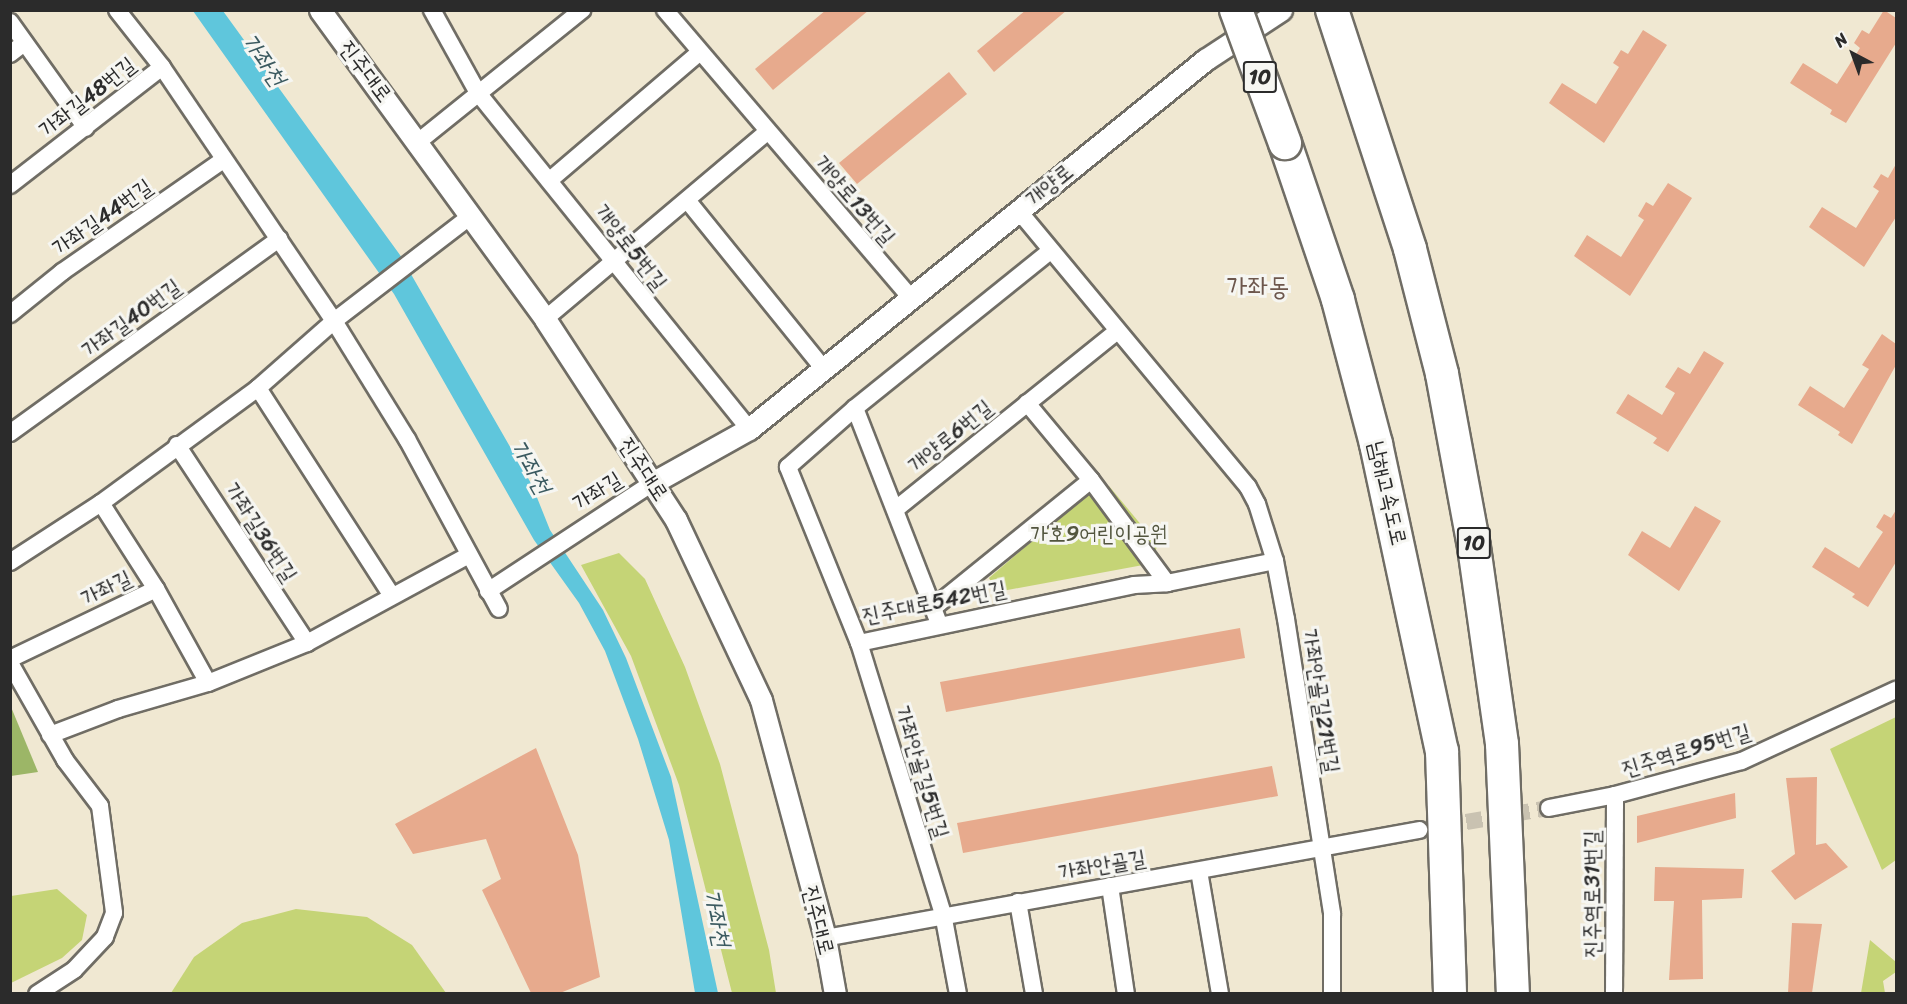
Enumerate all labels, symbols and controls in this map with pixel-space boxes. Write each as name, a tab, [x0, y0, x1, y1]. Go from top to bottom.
north arrow	[1823, 24, 1883, 84]
text: N	[1827, 25, 1855, 55]
water label: 가좌천	[235, 28, 291, 92]
street label: 진주대로	[334, 35, 398, 107]
street label: 가좌길48번길	[33, 51, 141, 143]
road number: 10	[1242, 59, 1278, 95]
street label: 개양로13번길	[809, 150, 901, 250]
street label: 개양로	[1020, 158, 1078, 212]
street label: 가좌길44번길	[47, 173, 157, 261]
street label: 개양로5번길	[589, 199, 673, 295]
district label: 가좌동	[1227, 271, 1289, 303]
street label: 가좌길40번길	[76, 273, 186, 363]
street label: 개양로6번길	[902, 394, 998, 478]
street label: 진주대로	[614, 432, 674, 506]
water label: 가좌천	[503, 435, 557, 499]
street label: 남해고속도로	[1363, 438, 1413, 548]
street label: 가좌길	[567, 466, 627, 516]
street label: 가좌길36번길	[219, 477, 303, 587]
park label: 가호9어린이공원	[1030, 521, 1168, 547]
road number: 10	[1456, 525, 1492, 561]
street label: 가좌길	[76, 564, 136, 612]
street label: 진주대로542번길	[860, 575, 1008, 629]
street label: 가좌안골길21번길	[1297, 627, 1345, 775]
street label: 가좌안골길5번길	[889, 702, 955, 842]
street label: 진주역로95번길	[1618, 718, 1754, 782]
street label: 진주역로31번길	[1579, 830, 1605, 958]
street label: 가좌안골길	[1056, 844, 1148, 886]
street label: 진주대로	[798, 882, 840, 958]
water label: 가좌천	[696, 887, 736, 949]

